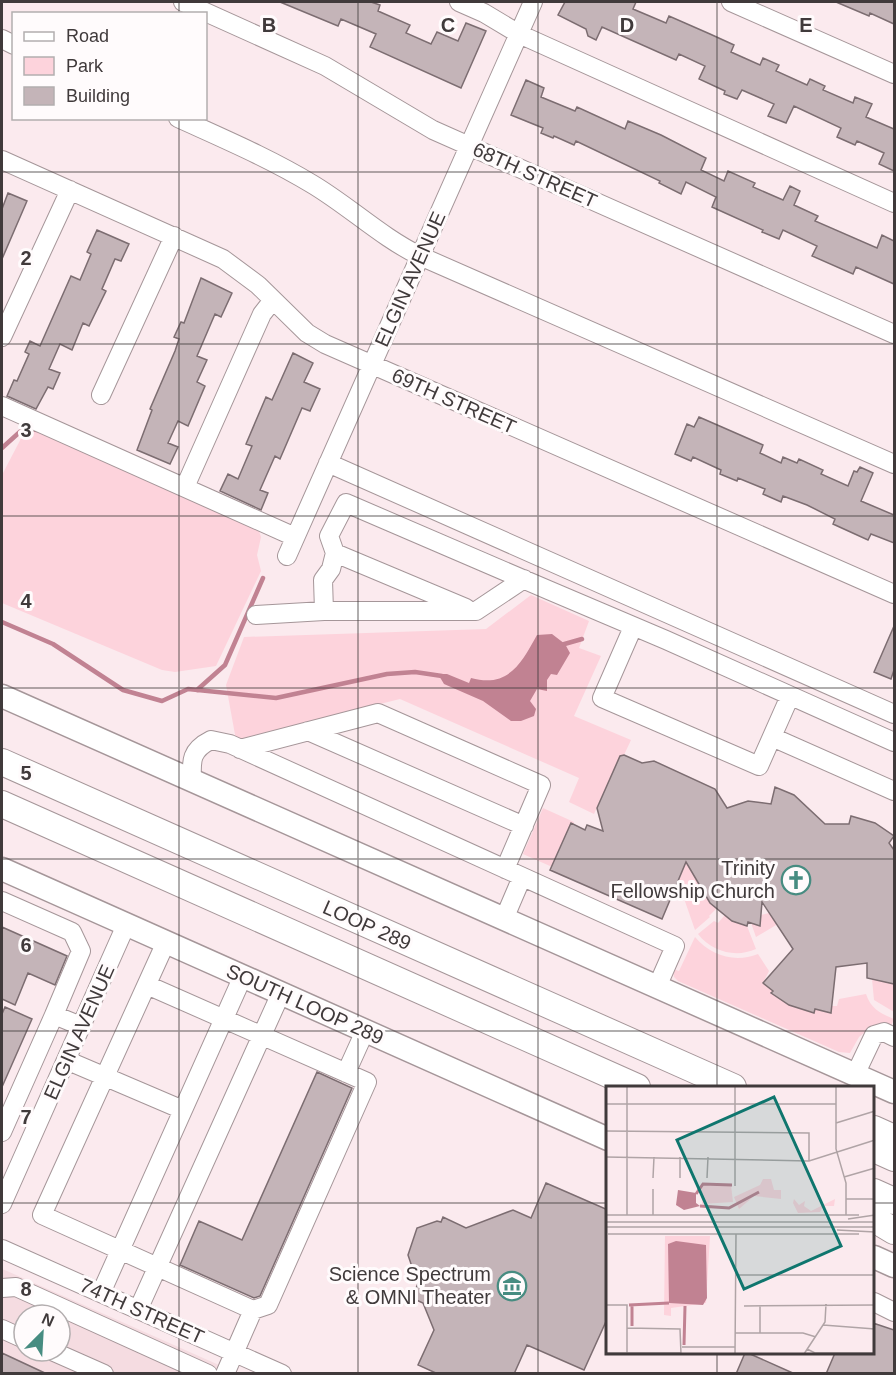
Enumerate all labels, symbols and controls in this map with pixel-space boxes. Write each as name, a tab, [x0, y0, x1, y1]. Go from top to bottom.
legend	[12, 12, 207, 120]
text: B	[262, 14, 276, 36]
text: C	[441, 14, 455, 36]
text: D	[620, 14, 634, 36]
text: E	[799, 14, 813, 36]
text: Road	[66, 26, 109, 46]
text: Park	[66, 56, 104, 76]
text: Building	[66, 86, 130, 106]
street label: 68TH STREET	[470, 138, 600, 212]
street label: ELGIN AVENUE	[370, 208, 450, 350]
text: 2	[20, 247, 32, 269]
street label: 69TH STREET	[389, 364, 519, 438]
text: 3	[20, 419, 32, 441]
text: 4	[20, 590, 32, 612]
text: 5	[20, 762, 32, 784]
place label: Trinity Fellowship Church	[610, 857, 775, 902]
church icon: Trinity Fellowship Church	[780, 864, 812, 896]
street label: LOOP 289	[320, 896, 414, 954]
text: 6	[20, 934, 32, 956]
street label: SOUTH LOOP 289	[223, 959, 387, 1049]
street label: ELGIN AVENUE	[39, 961, 119, 1103]
inset map	[606, 1086, 875, 1354]
text: 7	[20, 1106, 32, 1128]
place label: Science Spectrum & OMNI Theater	[329, 1263, 491, 1308]
museum icon: Science Spectrum & OMNI Theater	[496, 1270, 528, 1302]
street label: 74TH STREET	[77, 1274, 207, 1348]
text: 8	[20, 1278, 32, 1300]
north arrow	[12, 1303, 72, 1363]
text: N	[39, 1310, 57, 1330]

